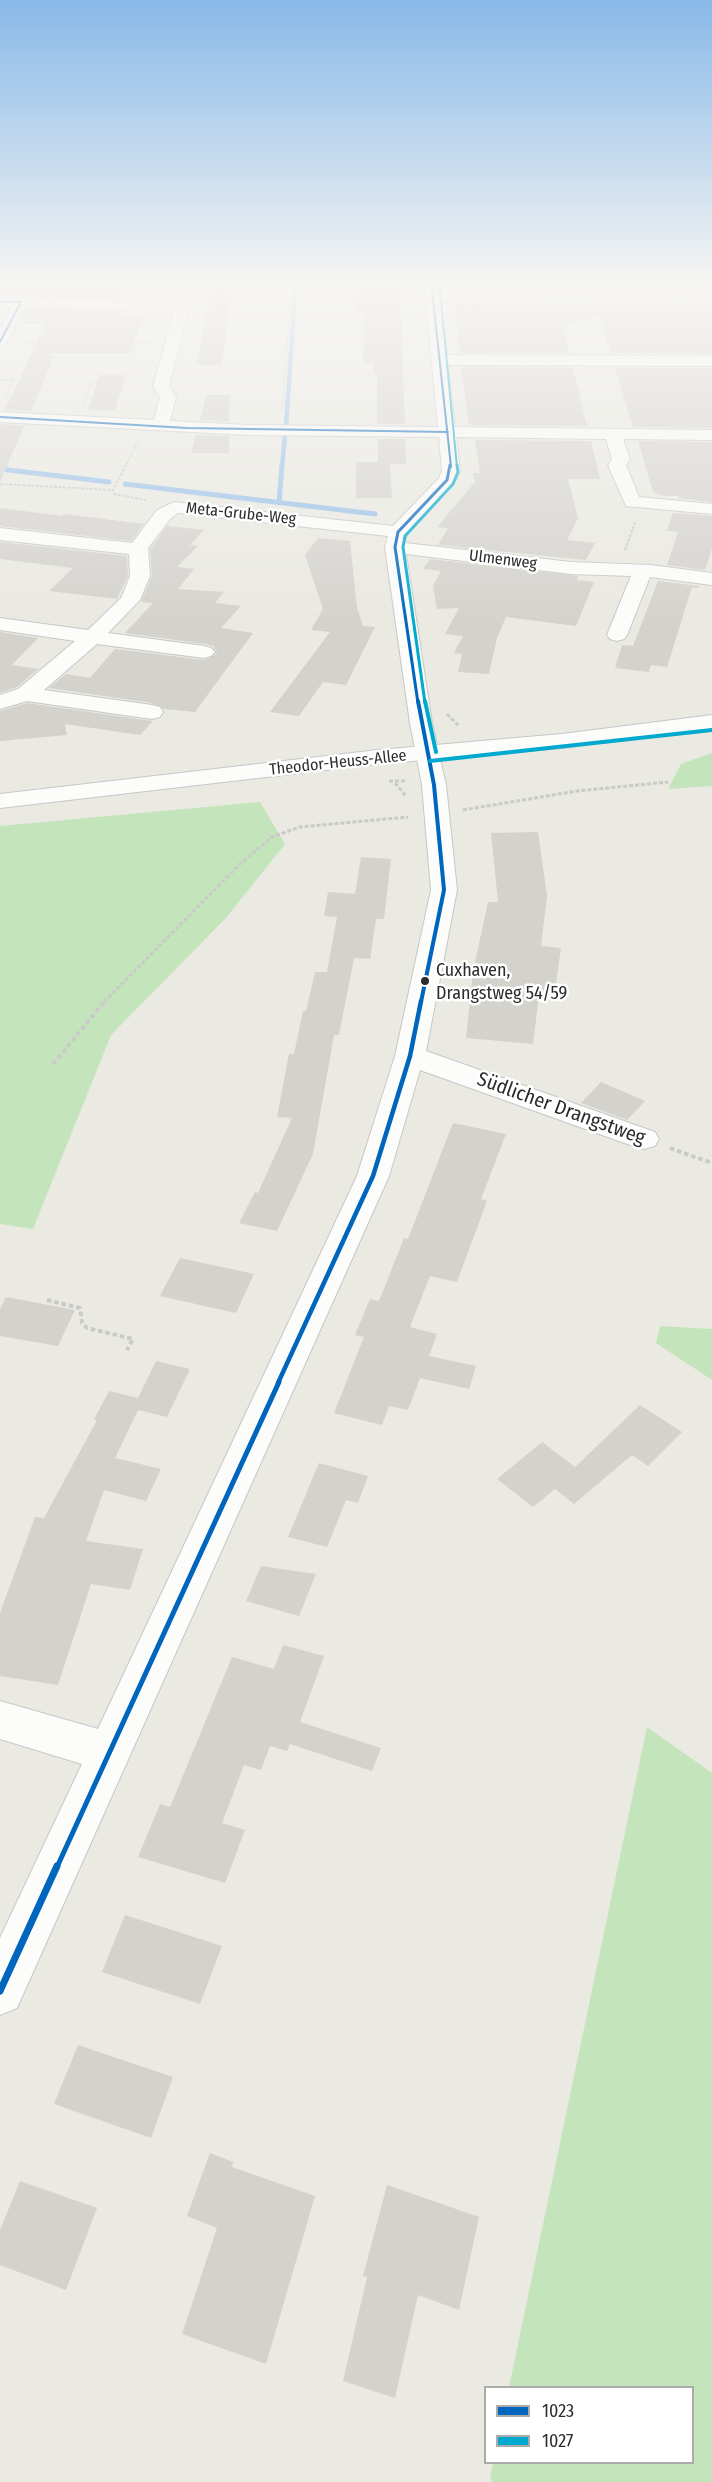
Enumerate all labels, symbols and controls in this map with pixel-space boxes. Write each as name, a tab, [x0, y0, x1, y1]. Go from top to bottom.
street label: Meta-Grube-Weg	[185, 499, 297, 529]
street label: Ulmenweg	[468, 546, 538, 574]
street label: Theodor-Heuss-Allee	[268, 746, 408, 780]
place label: Cuxhaven, Drangstweg 54/59	[436, 960, 567, 1002]
marker: Cuxhaven, Drangstweg 54/59	[419, 975, 431, 987]
street label: Südlicher Drangstweg	[474, 1067, 648, 1151]
legend	[484, 2386, 694, 2464]
text: 1023	[542, 2400, 574, 2422]
text: 1027	[542, 2430, 573, 2452]

